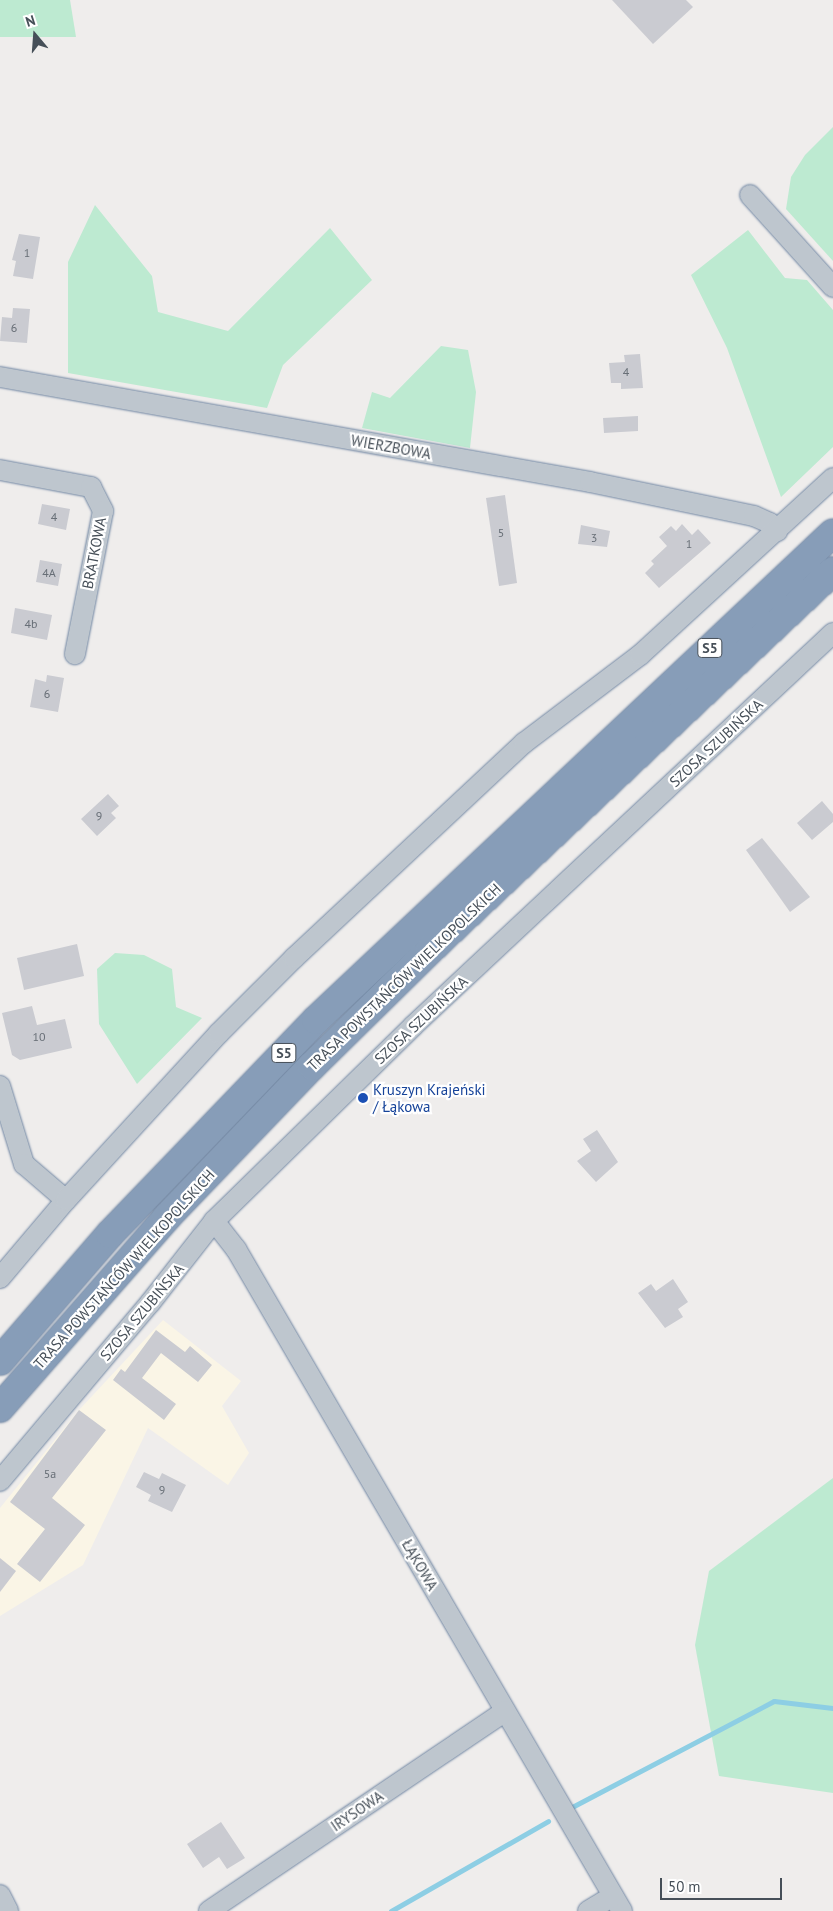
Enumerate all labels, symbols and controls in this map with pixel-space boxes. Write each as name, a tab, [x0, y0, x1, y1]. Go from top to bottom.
north arrow	[10, 10, 60, 60]
text: N	[23, 11, 38, 31]
house number: 1	[24, 246, 30, 260]
house number: 6	[11, 321, 17, 335]
house number: 4	[623, 365, 629, 379]
street label: WIERZBOWA	[350, 431, 432, 463]
house number: 4	[51, 510, 57, 524]
street label: BRATKOWA	[78, 516, 110, 590]
house number: 5	[498, 526, 504, 540]
house number: 3	[591, 531, 597, 545]
house number: 1	[686, 537, 692, 551]
house number: 4A	[42, 566, 56, 580]
house number: 4b	[24, 617, 38, 631]
road number: S5	[696, 636, 724, 660]
house number: 6	[44, 687, 50, 701]
street label: SZOSA SZUBIŃSKA	[665, 695, 767, 791]
house number: 9	[96, 809, 102, 823]
street label: TRASA POWSTAŃCÓW WIELKOPOLSKICH	[303, 879, 505, 1075]
street label: SZOSA SZUBIŃSKA	[370, 972, 472, 1068]
house number: 10	[32, 1030, 46, 1044]
road number: S5	[270, 1042, 298, 1064]
place label: Kruszyn Krajeński / Łąkowa	[373, 1080, 486, 1115]
marker: Kruszyn Krajeński / Łąkowa	[357, 1092, 369, 1104]
street label: TRASA POWSTAŃCÓW WIELKOPOLSKICH	[29, 1165, 219, 1373]
street label: SZOSA SZUBIŃSKA	[96, 1260, 188, 1364]
house number: 5a	[44, 1467, 56, 1481]
house number: 9	[159, 1483, 165, 1497]
street label: ŁĄKOWA	[398, 1536, 442, 1594]
street label: IRYSOWA	[327, 1787, 387, 1835]
scale bar	[663, 1868, 786, 1900]
text: 50 m	[668, 1877, 701, 1896]

